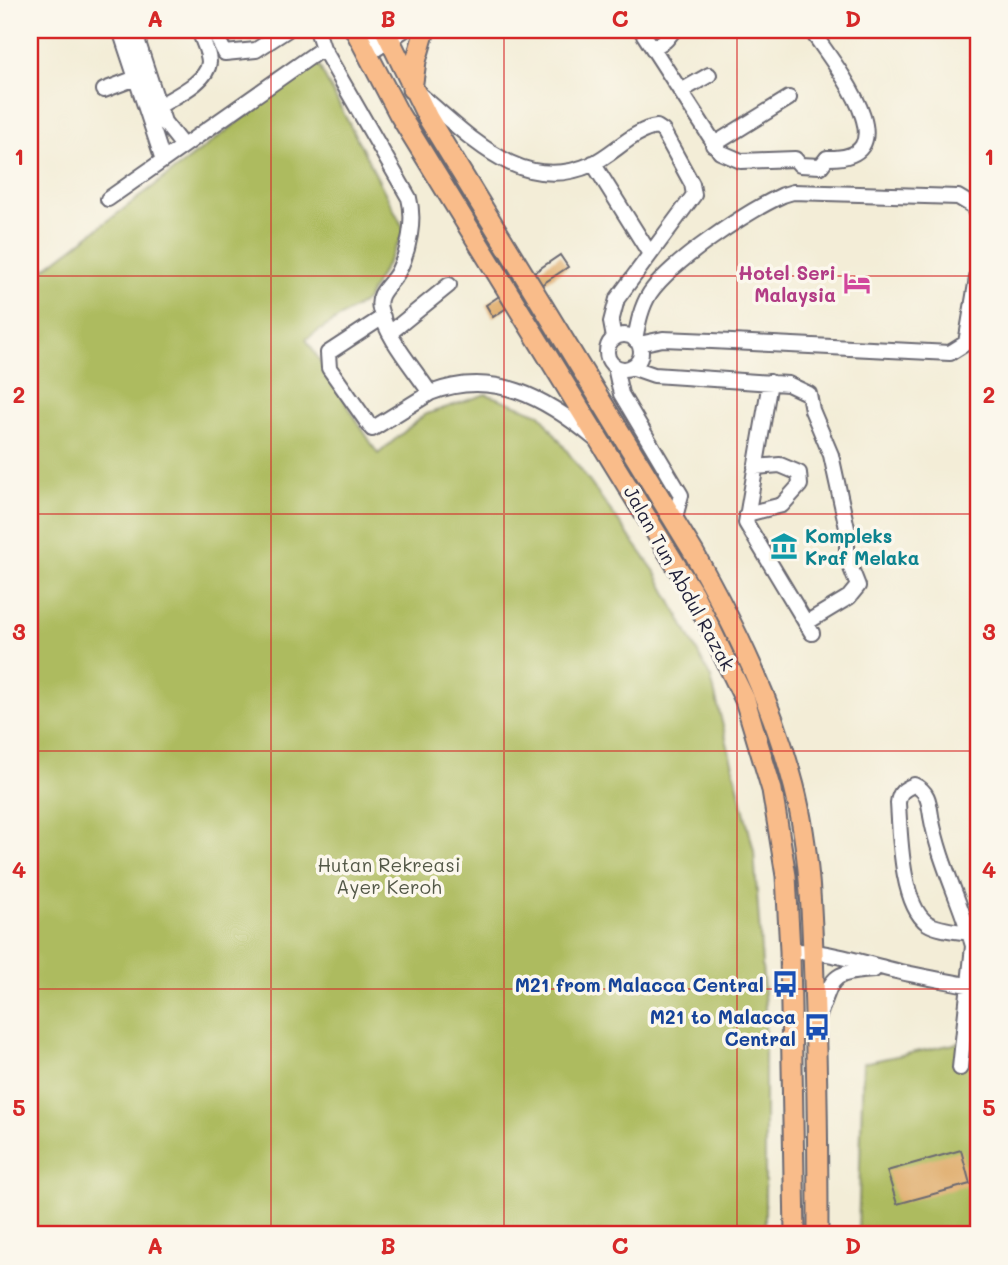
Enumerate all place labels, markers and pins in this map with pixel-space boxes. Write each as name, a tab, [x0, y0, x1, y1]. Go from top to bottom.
place label: Hotel Seri Malaysia	[738, 260, 836, 307]
hotel icon: Hotel Seri Malaysia	[842, 268, 872, 298]
place label: Kompleks Kraf Melaka	[805, 523, 919, 570]
museum icon: Kompleks Kraf Melaka	[769, 531, 799, 561]
bus stop icon: M21 from Malacca Central	[770, 969, 800, 999]
place label: M21 from Malacca Central	[515, 972, 764, 997]
place label: M21 to Malacca Central	[650, 1004, 796, 1051]
bus stop icon: M21 to Malacca Central	[802, 1012, 832, 1042]

